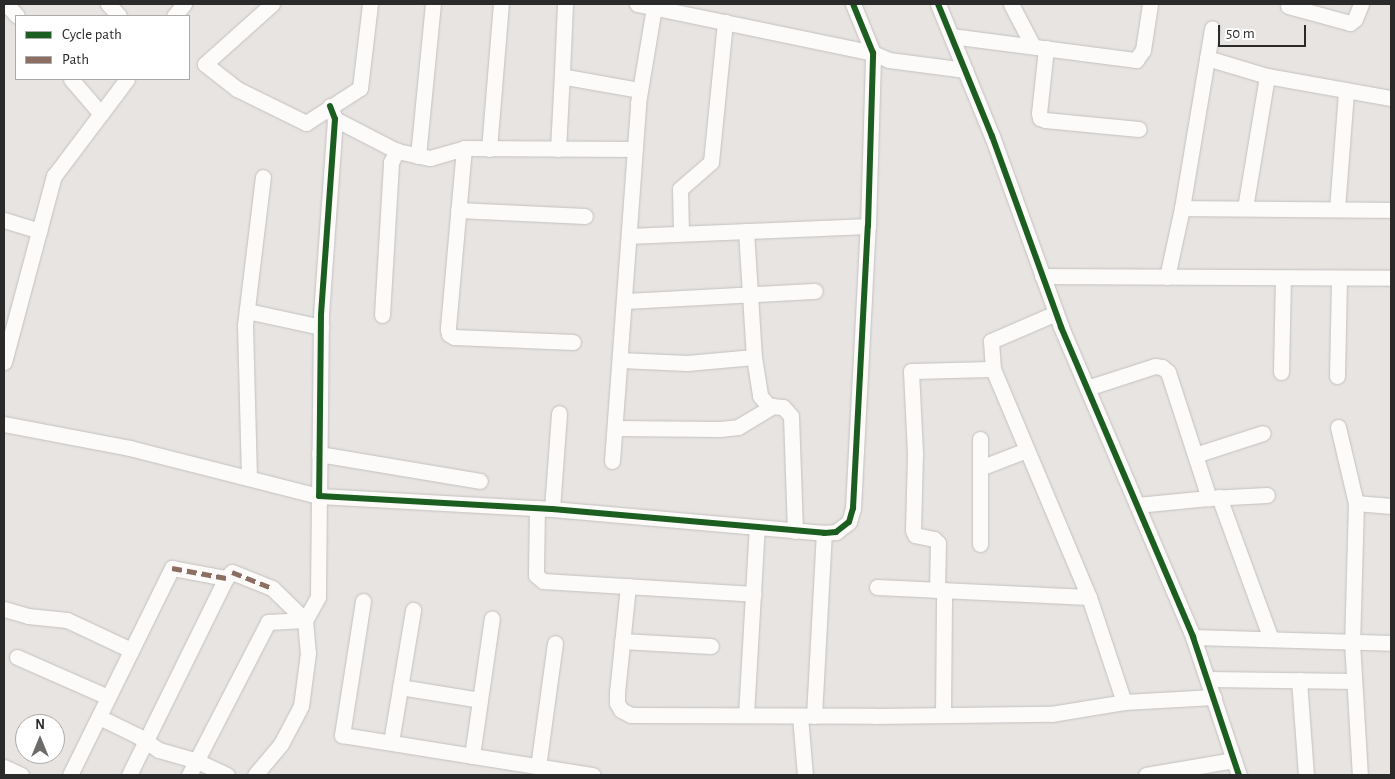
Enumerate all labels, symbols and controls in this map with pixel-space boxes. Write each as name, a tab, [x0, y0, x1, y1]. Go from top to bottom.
legend	[15, 15, 190, 80]
scale bar	[1220, 15, 1308, 47]
text: 50 m	[1226, 26, 1255, 41]
text: Cycle path	[62, 27, 122, 42]
text: Path	[62, 52, 89, 67]
north arrow	[15, 714, 65, 764]
text: N	[35, 718, 45, 732]

